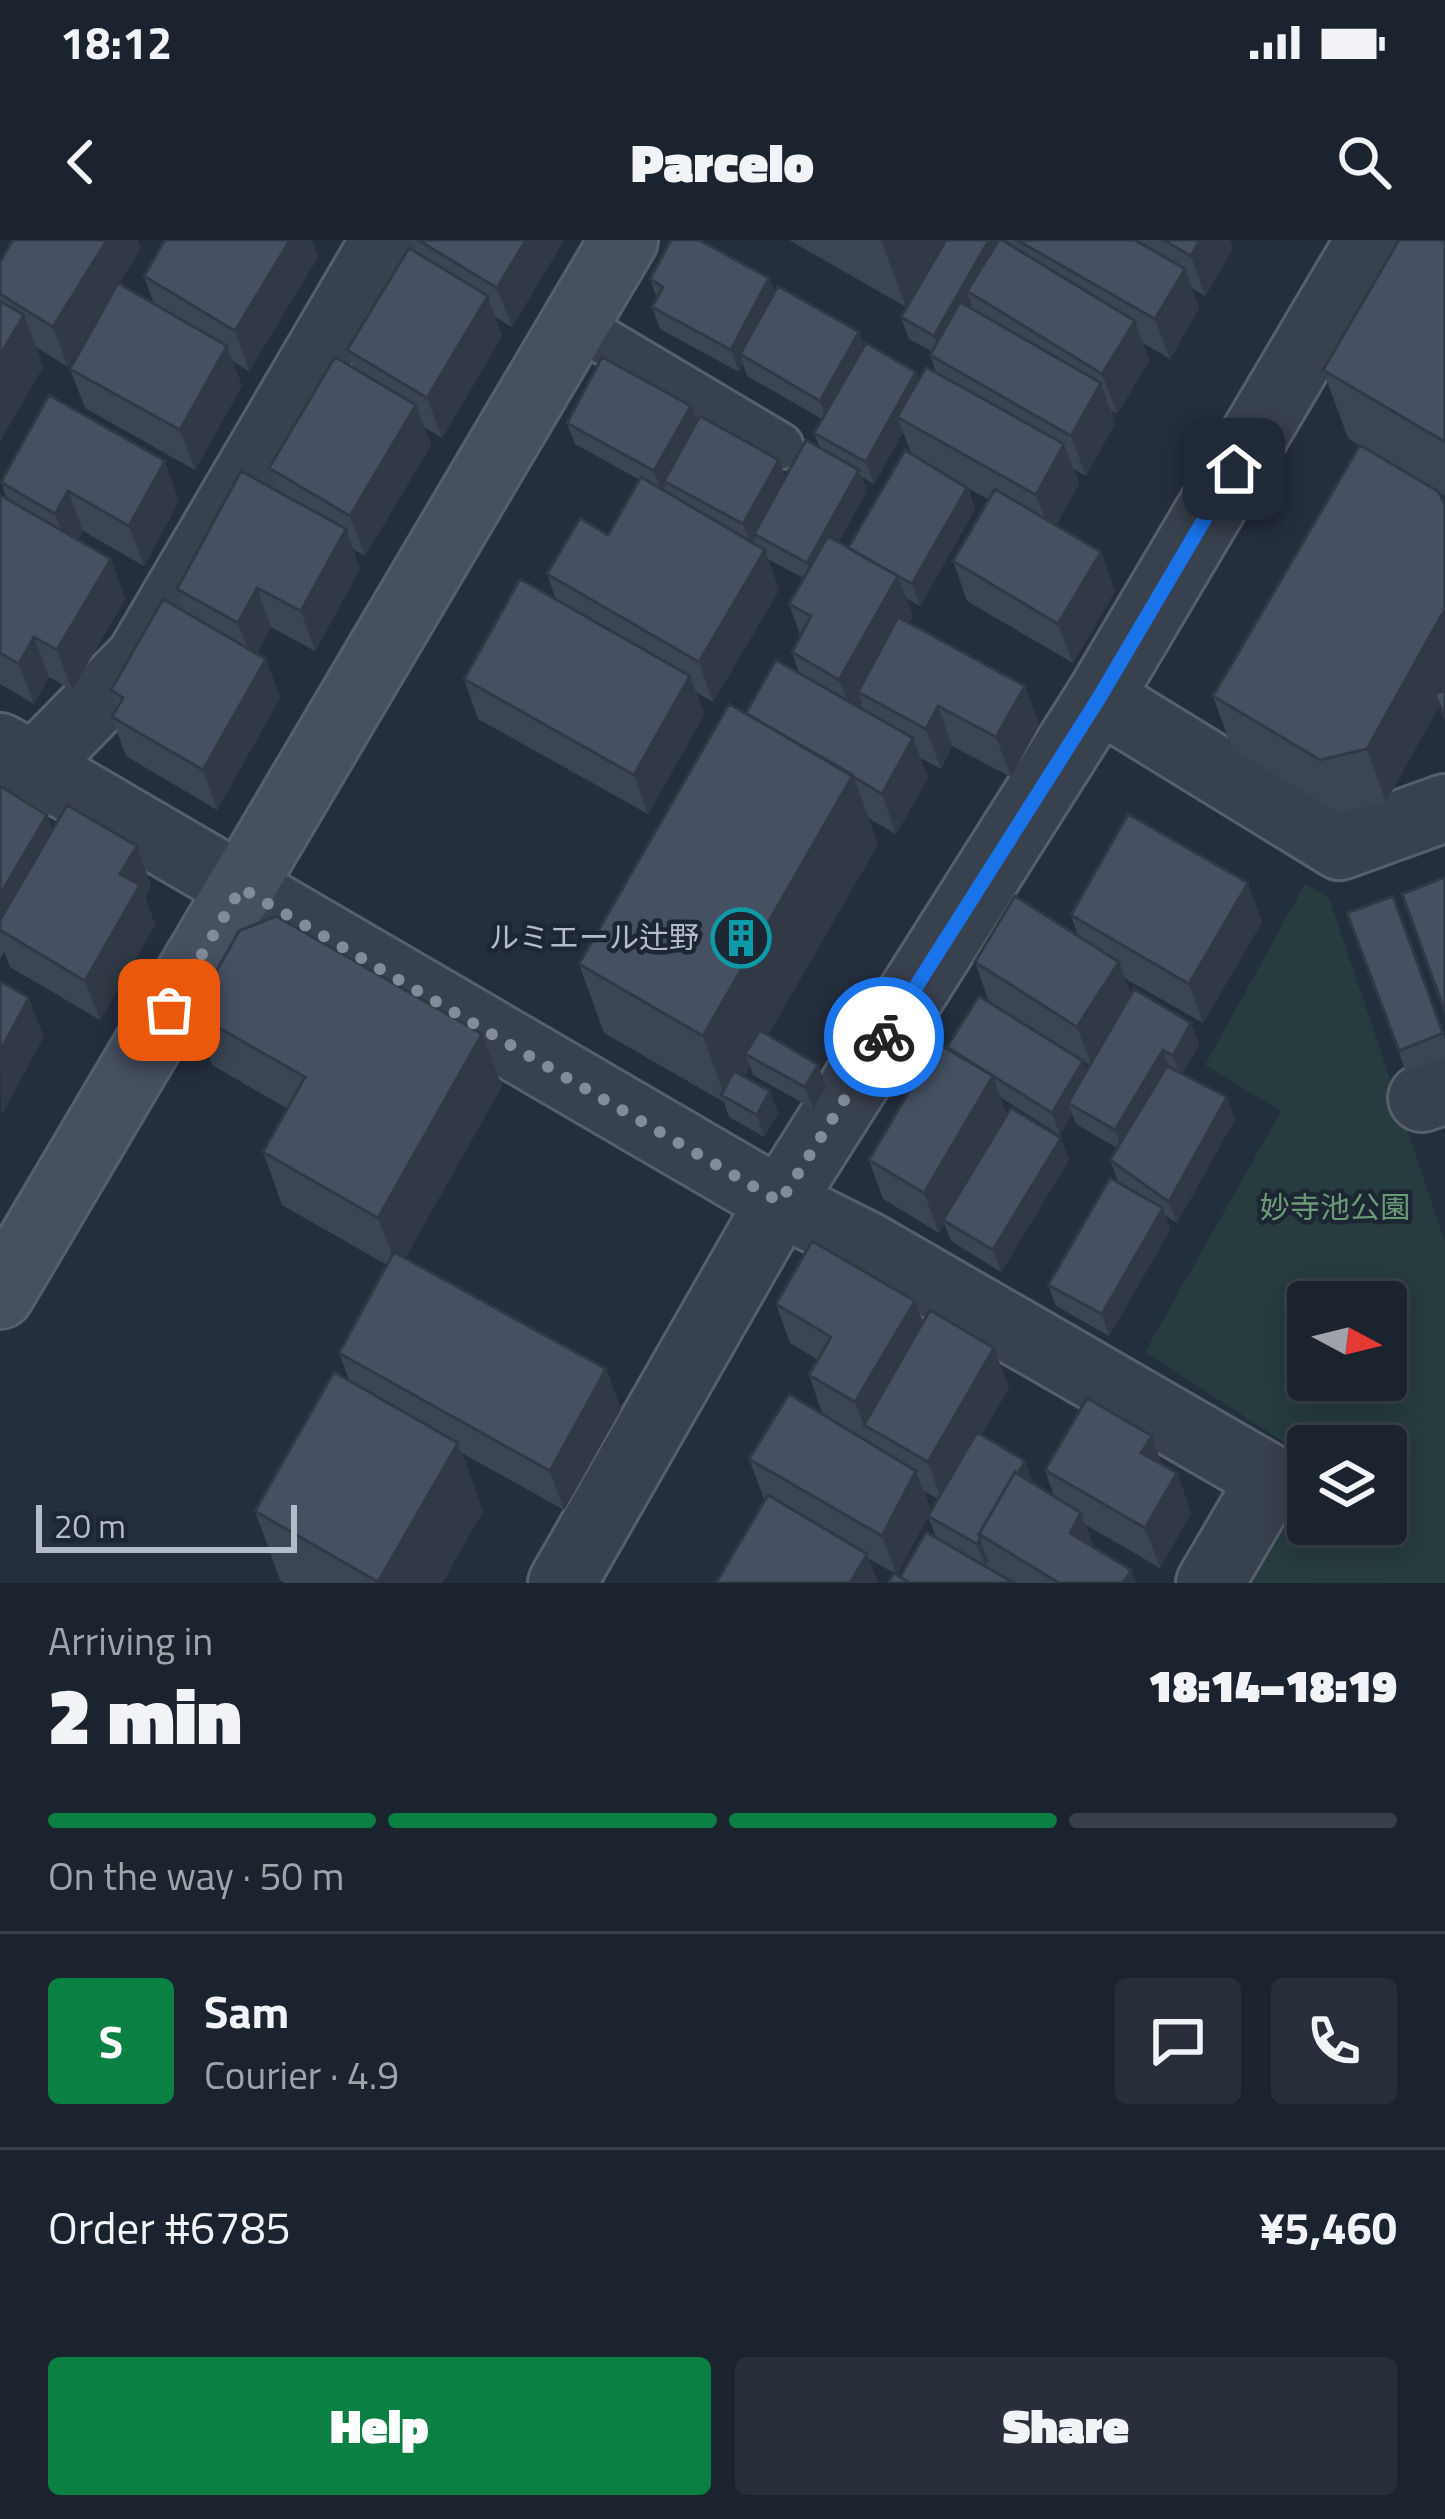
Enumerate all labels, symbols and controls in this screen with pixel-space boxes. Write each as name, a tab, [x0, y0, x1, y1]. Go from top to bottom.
text: 18:12	[60, 8, 172, 76]
text: Parcelo	[631, 121, 814, 203]
icon: back	[48, 129, 114, 195]
icon: search	[1331, 129, 1397, 195]
pin	[1183, 418, 1285, 520]
icon: home	[1201, 436, 1267, 502]
building icon: ルミエール辻野	[710, 907, 772, 969]
place label: ルミエール辻野	[489, 914, 699, 960]
pin	[118, 959, 220, 1061]
icon: bag	[136, 977, 202, 1043]
courier	[824, 977, 944, 1097]
icon: bike	[851, 1004, 917, 1070]
park label: 妙寺池公園	[1260, 1184, 1410, 1230]
north arrow	[1287, 1281, 1407, 1401]
map controls	[1287, 1281, 1407, 1545]
button: layers	[1287, 1425, 1407, 1545]
scale bar	[36, 1499, 297, 1552]
text: 20 m	[54, 1501, 126, 1551]
text: Arriving in	[48, 1611, 213, 1670]
text: 18:14–18:19	[1148, 1651, 1397, 1719]
text: 2 min	[48, 1656, 242, 1774]
text: On the way · 50 m	[48, 1846, 344, 1905]
text: Sam	[204, 1977, 289, 2045]
button: chat	[1115, 1978, 1241, 2104]
button: phone	[1271, 1978, 1397, 2104]
text: S	[99, 2007, 123, 2075]
text: Courier · 4.9	[204, 2045, 399, 2104]
text: Order #6785	[48, 2193, 291, 2261]
text: ¥5,460	[1259, 2193, 1397, 2261]
button: Help	[48, 2357, 711, 2495]
button: Share	[735, 2357, 1397, 2495]

